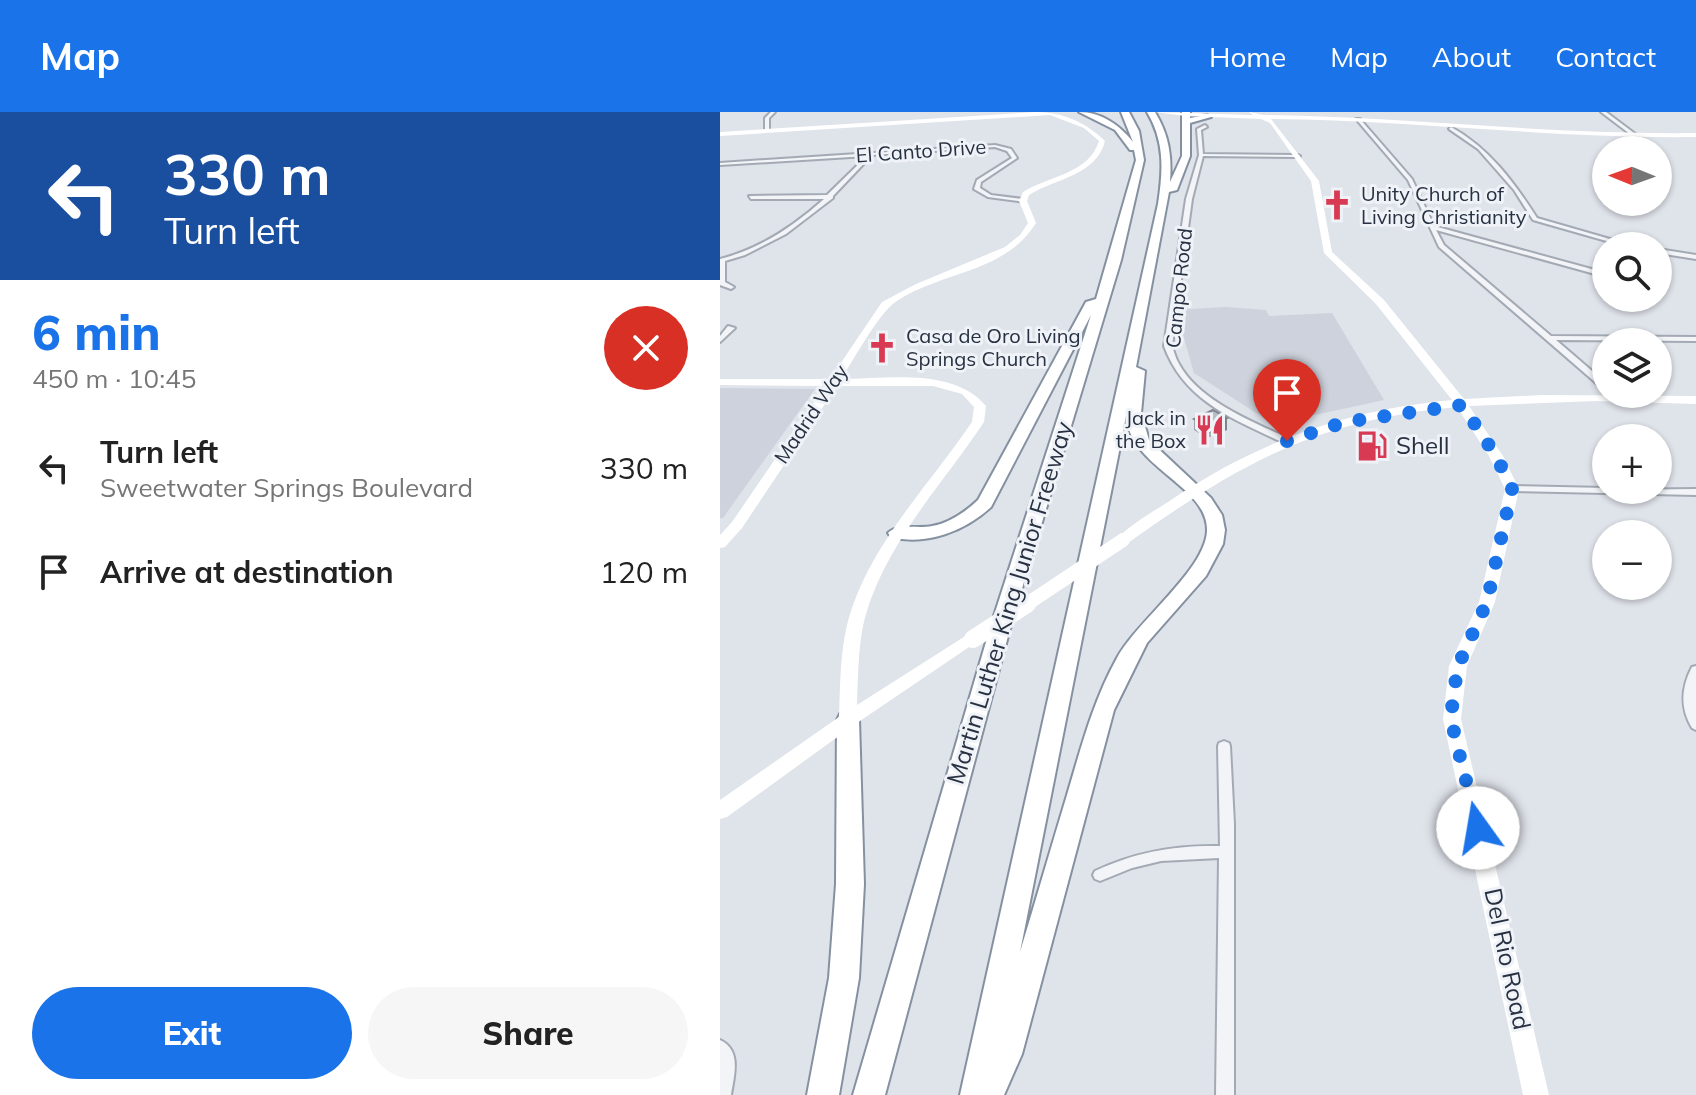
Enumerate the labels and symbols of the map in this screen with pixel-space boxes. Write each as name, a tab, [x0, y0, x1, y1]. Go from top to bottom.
street label: El Canto Drive	[855, 133, 987, 168]
north arrow	[1592, 136, 1672, 216]
place label: Unity Church of Living Christianity	[1361, 181, 1527, 229]
church icon: Unity Church of Living Christianity	[1320, 188, 1354, 222]
street label: Campo Road	[1160, 227, 1197, 349]
place label: Casa de Oro Living Springs Church	[906, 323, 1081, 371]
church icon: Casa de Oro Living Springs Church	[865, 331, 899, 365]
street label: Madrid Way	[768, 359, 853, 468]
pin	[1253, 359, 1321, 441]
place label: Jack in the Box	[1116, 405, 1186, 453]
restaurant icon: Jack in the Box	[1193, 413, 1227, 447]
street label: Martin Luther King Junior Freeway	[940, 418, 1079, 787]
fuel station icon: Shell	[1355, 429, 1389, 463]
place label: Shell	[1396, 430, 1450, 460]
position arrow	[1436, 786, 1520, 870]
street label: Del Rio Road	[1478, 885, 1538, 1032]

